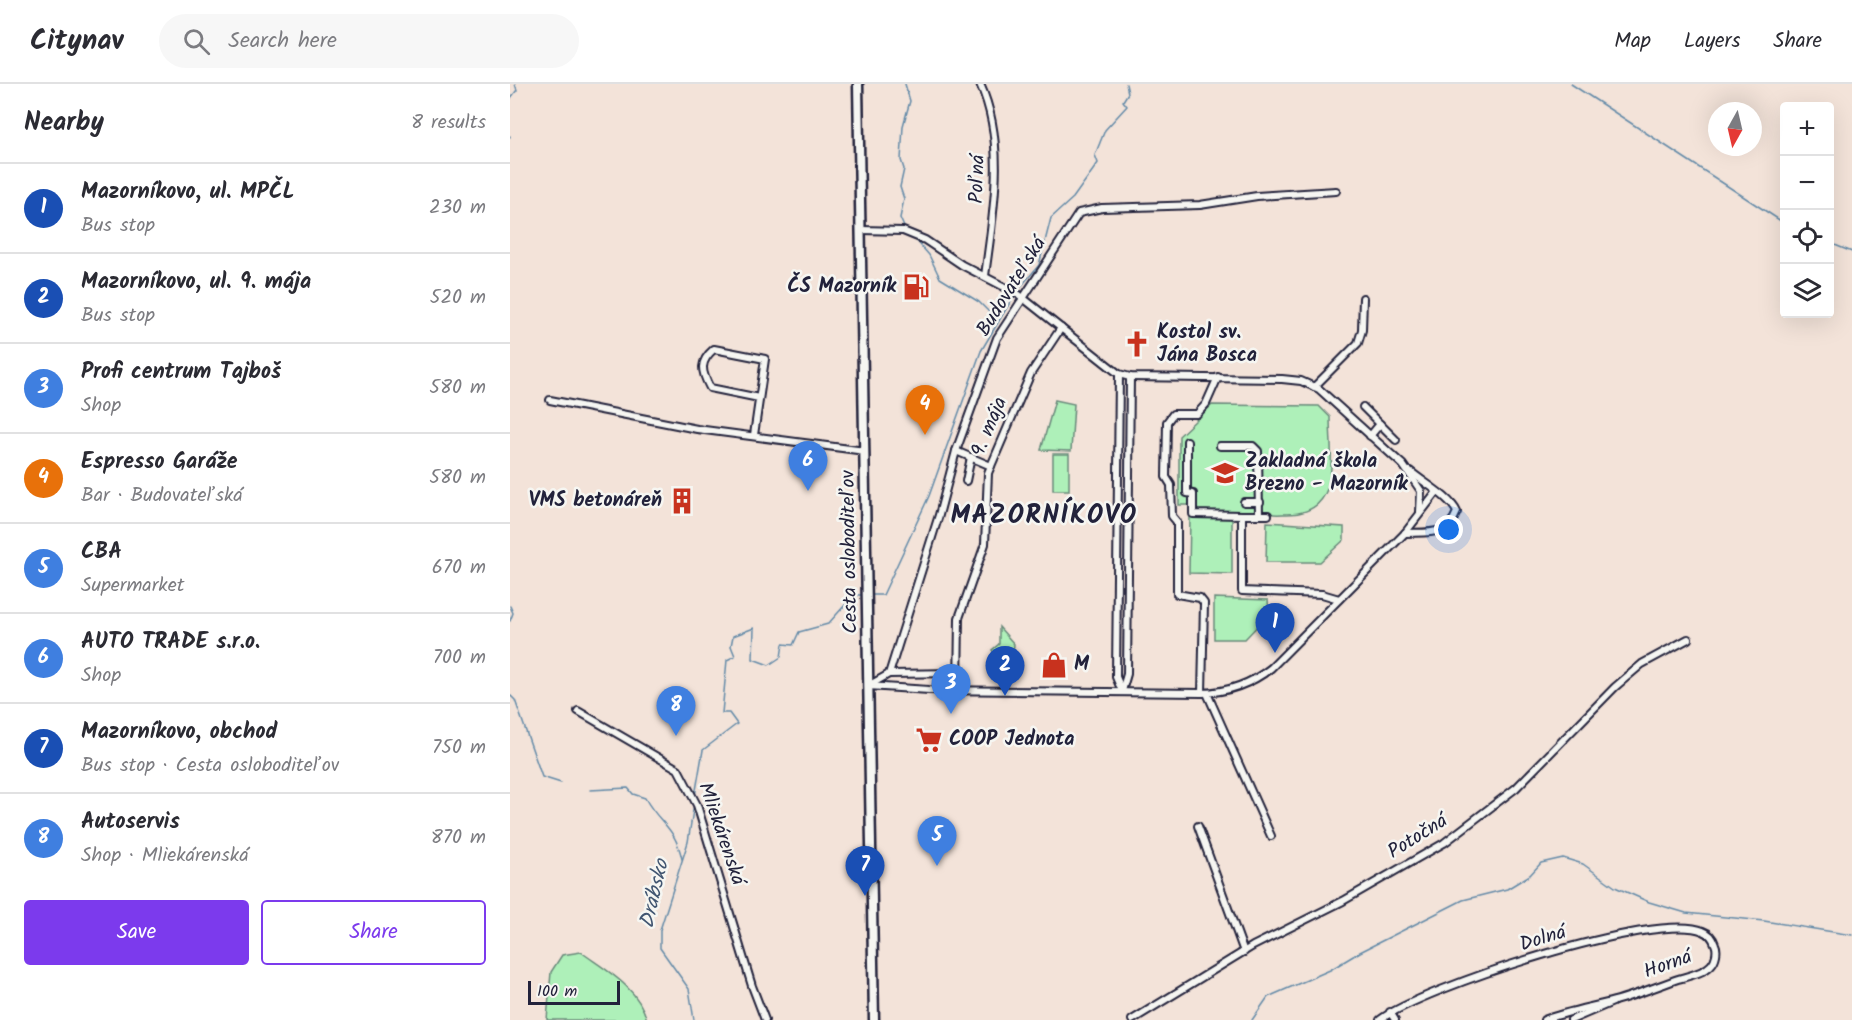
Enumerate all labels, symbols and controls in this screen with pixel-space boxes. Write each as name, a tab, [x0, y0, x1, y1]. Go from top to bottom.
search box	[159, 14, 579, 68]
text: Citynav	[30, 19, 123, 64]
text: Search here	[228, 24, 337, 59]
icon: search	[180, 25, 213, 58]
text: Map	[1614, 25, 1651, 58]
text: Layers	[1684, 25, 1740, 58]
text: Share	[1773, 25, 1822, 58]
text: Nearby	[24, 102, 104, 144]
north arrow	[1708, 102, 1762, 156]
map controls	[1780, 102, 1834, 318]
button: +	[1780, 102, 1834, 156]
text: 8 results	[411, 107, 486, 139]
street label: Poľná	[961, 152, 995, 204]
button: −	[1780, 156, 1834, 210]
text: Mazorníkovo, ul. MPČL	[81, 175, 295, 210]
text: 1	[40, 192, 47, 224]
text: 230 m	[429, 192, 486, 224]
text: Bus stop	[81, 210, 155, 242]
button: locate	[1780, 210, 1834, 264]
street label: Budovateľská	[969, 230, 1056, 343]
button: layers	[1780, 264, 1834, 318]
text: Mazorníkovo, ul. 9. mája	[81, 265, 311, 300]
place label: ČS Mazorník	[787, 271, 897, 303]
fuel station icon: ČS Mazorník	[901, 272, 931, 302]
text: 2	[38, 282, 49, 314]
text: 520 m	[430, 282, 486, 314]
text: Bus stop	[81, 300, 155, 332]
place label: Kostol sv. Jána Bosca	[1157, 317, 1257, 372]
church icon: Kostol sv. Jána Bosca	[1122, 329, 1152, 359]
text: Profi centrum Tajboš	[81, 355, 281, 390]
text: 3	[38, 372, 49, 404]
text: 580 m	[429, 372, 486, 404]
pin: 4	[906, 386, 944, 435]
text: Shop	[81, 390, 121, 422]
street label: 9. mája	[963, 392, 1017, 462]
pin: 6	[788, 442, 828, 491]
text: Espresso Garáže	[81, 445, 238, 480]
place label: Zakladná škola Brezno - Mazorník	[1245, 446, 1409, 501]
school or university icon: Zakladná škola Brezno - Mazorník	[1210, 458, 1240, 488]
text: 4	[38, 462, 49, 494]
text: 580 m	[429, 462, 486, 494]
street label: Cesta osloboditeľov	[833, 469, 867, 634]
text: Bar · Budovateľská	[81, 480, 243, 512]
place label: VMS betonáreň	[529, 485, 662, 517]
building icon: VMS betonáreň	[667, 486, 697, 516]
district label: MAZORNÍKOVO	[950, 495, 1138, 537]
your location	[1434, 515, 1463, 544]
text: CBA	[81, 535, 122, 570]
text: 5	[38, 552, 49, 584]
text: 670 m	[432, 552, 486, 584]
text: Supermarket	[81, 570, 184, 602]
pin: 1	[1256, 604, 1294, 653]
text: AUTO TRADE s.r.o.	[81, 625, 260, 660]
text: 6	[38, 642, 49, 674]
text: 700 m	[433, 642, 486, 674]
pin: 2	[986, 646, 1024, 696]
place label: M	[1074, 649, 1090, 681]
shop icon: M	[1039, 650, 1069, 680]
text: Shop	[81, 660, 121, 692]
pin: 3	[932, 664, 970, 714]
pin: 8	[656, 686, 696, 736]
text: Mazorníkovo, obchod	[81, 715, 277, 750]
place label: COOP Jednota	[949, 724, 1074, 756]
supermarket icon: COOP Jednota	[914, 725, 944, 755]
text: 7	[39, 732, 48, 764]
text: 750 m	[432, 732, 486, 764]
text: Bus stop · Cesta osloboditeľov	[81, 750, 339, 782]
street label: Mliekárenská	[688, 778, 754, 891]
text: Autoservis	[81, 805, 180, 840]
street label: Potočná	[1382, 805, 1456, 868]
pin: 5	[918, 816, 956, 866]
text: 8	[38, 822, 49, 854]
text: 870 m	[431, 822, 486, 854]
text: Shop · Mliekárenská	[81, 840, 249, 872]
pin: 7	[846, 846, 884, 896]
water label: Drábsko	[631, 855, 679, 932]
button: Save	[24, 900, 249, 965]
button: Share	[261, 900, 486, 965]
street label: Dolná	[1516, 916, 1572, 961]
street label: Horná	[1639, 941, 1698, 988]
scale bar	[528, 978, 620, 1006]
text: 100 m	[537, 979, 577, 1004]

